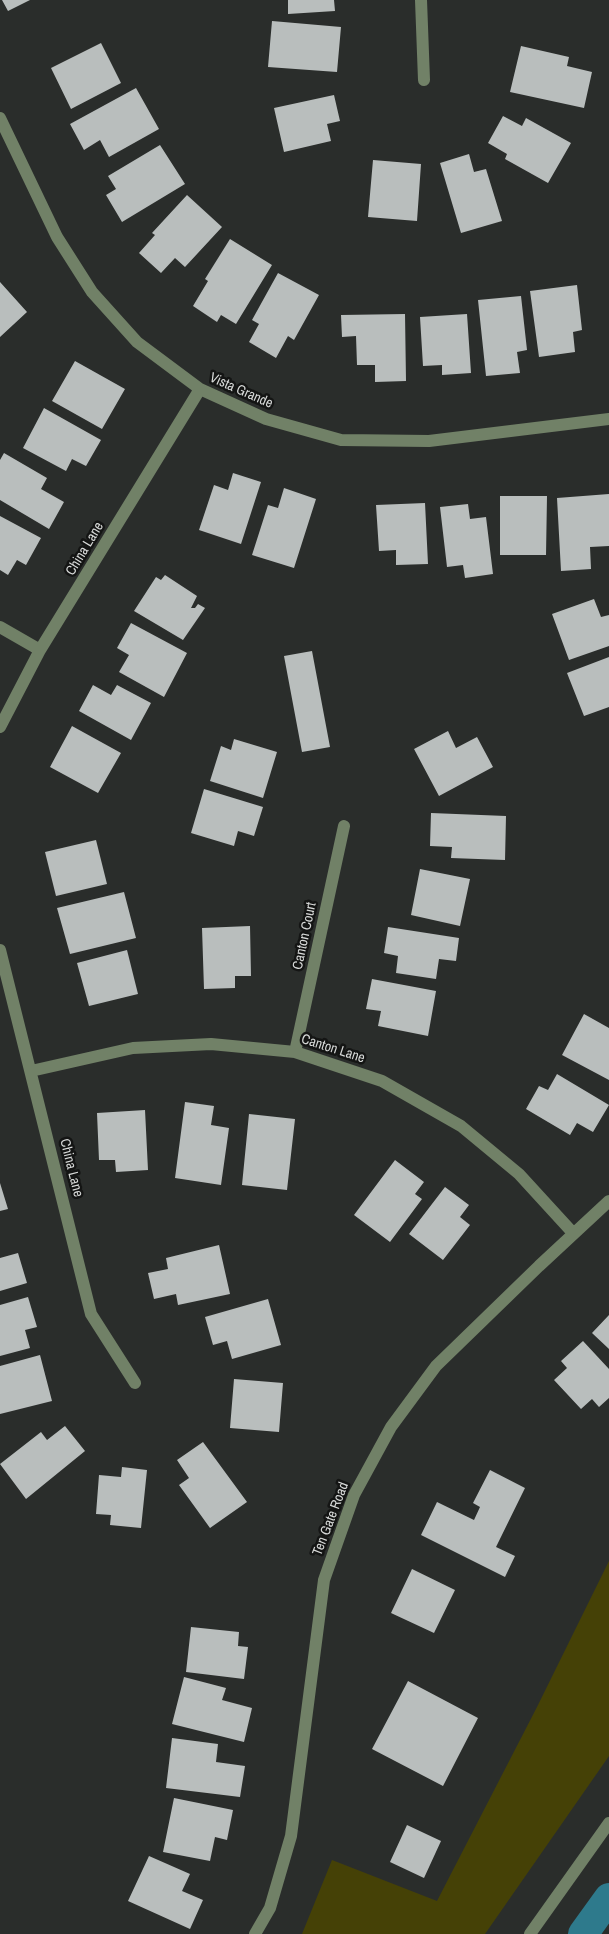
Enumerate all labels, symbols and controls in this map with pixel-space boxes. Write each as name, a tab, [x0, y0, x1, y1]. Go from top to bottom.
street label: Vista Grande	[207, 370, 275, 412]
street label: China Lane	[63, 519, 107, 579]
street label: Canton Court	[290, 901, 320, 971]
street label: Canton Lane	[299, 1031, 367, 1067]
street label: China Lane	[56, 1137, 86, 1199]
street label: Ten Gate Road	[309, 1480, 353, 1558]

